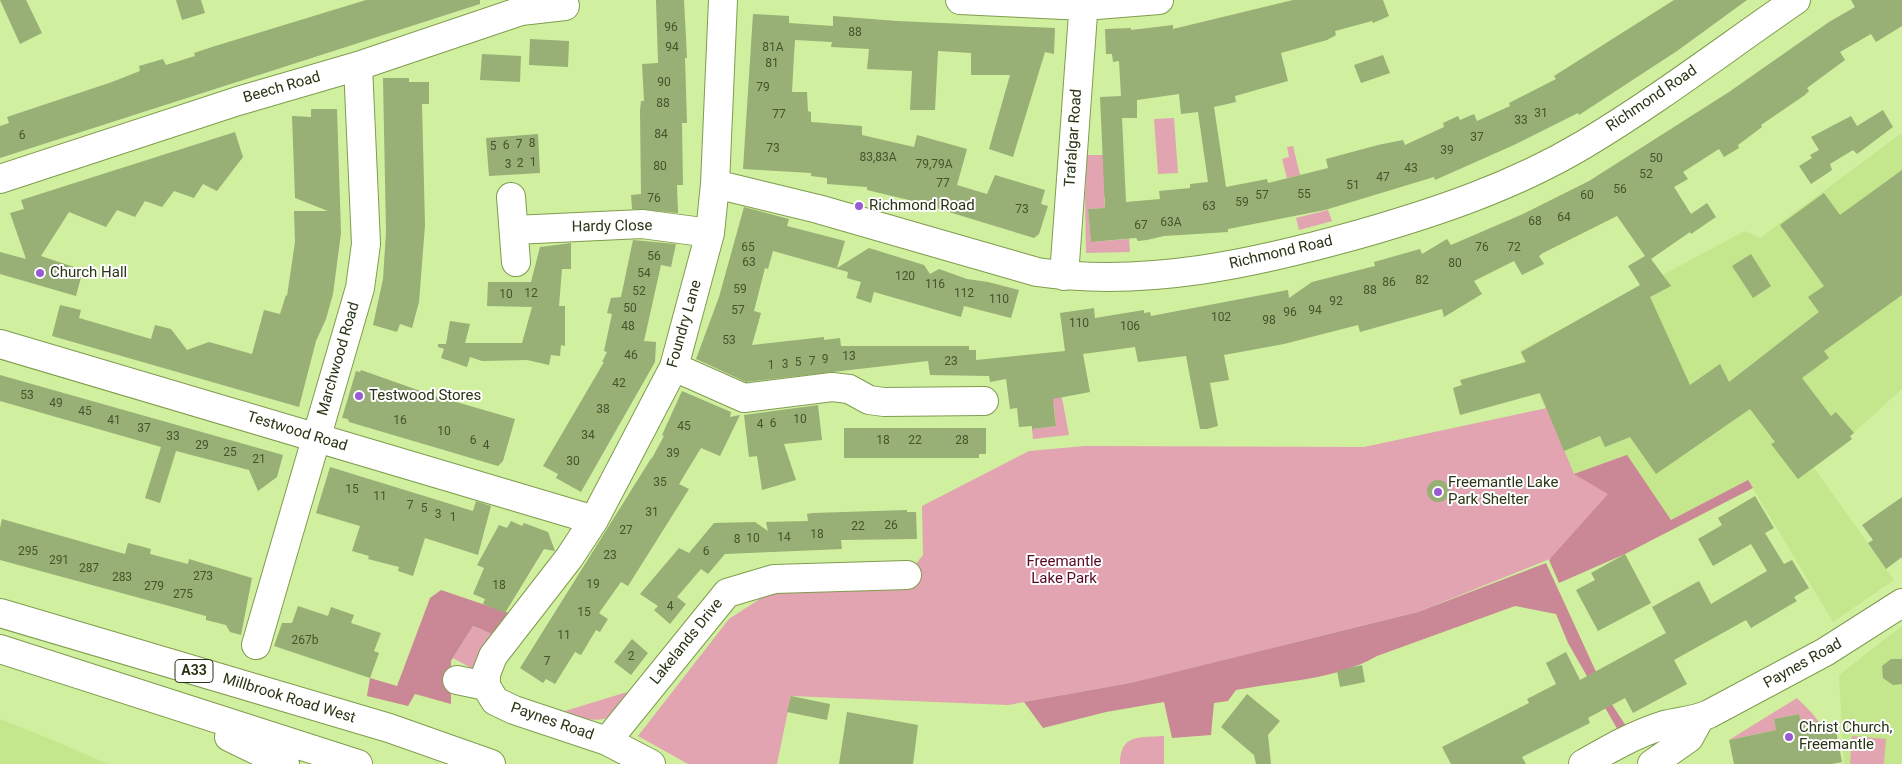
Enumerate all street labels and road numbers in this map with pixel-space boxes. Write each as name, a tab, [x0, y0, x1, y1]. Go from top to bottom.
street label: Richmond Road	[1603, 62, 1701, 136]
street label: Beech Road	[241, 68, 323, 108]
street label: Trafalgar Road	[1062, 88, 1086, 188]
street label: Hardy Close	[571, 217, 653, 237]
street label: Richmond Road	[1228, 232, 1334, 274]
street label: Foundry Lane	[664, 278, 706, 370]
street label: Marchwood Road	[314, 300, 364, 418]
street label: Testwood Road	[245, 408, 349, 456]
street label: Lakelands Drive	[647, 595, 727, 689]
street label: Paynes Road	[1761, 635, 1845, 693]
road number: A33	[175, 659, 213, 682]
street label: Millbrook Road West	[221, 670, 357, 728]
street label: Paynes Road	[508, 699, 596, 745]

